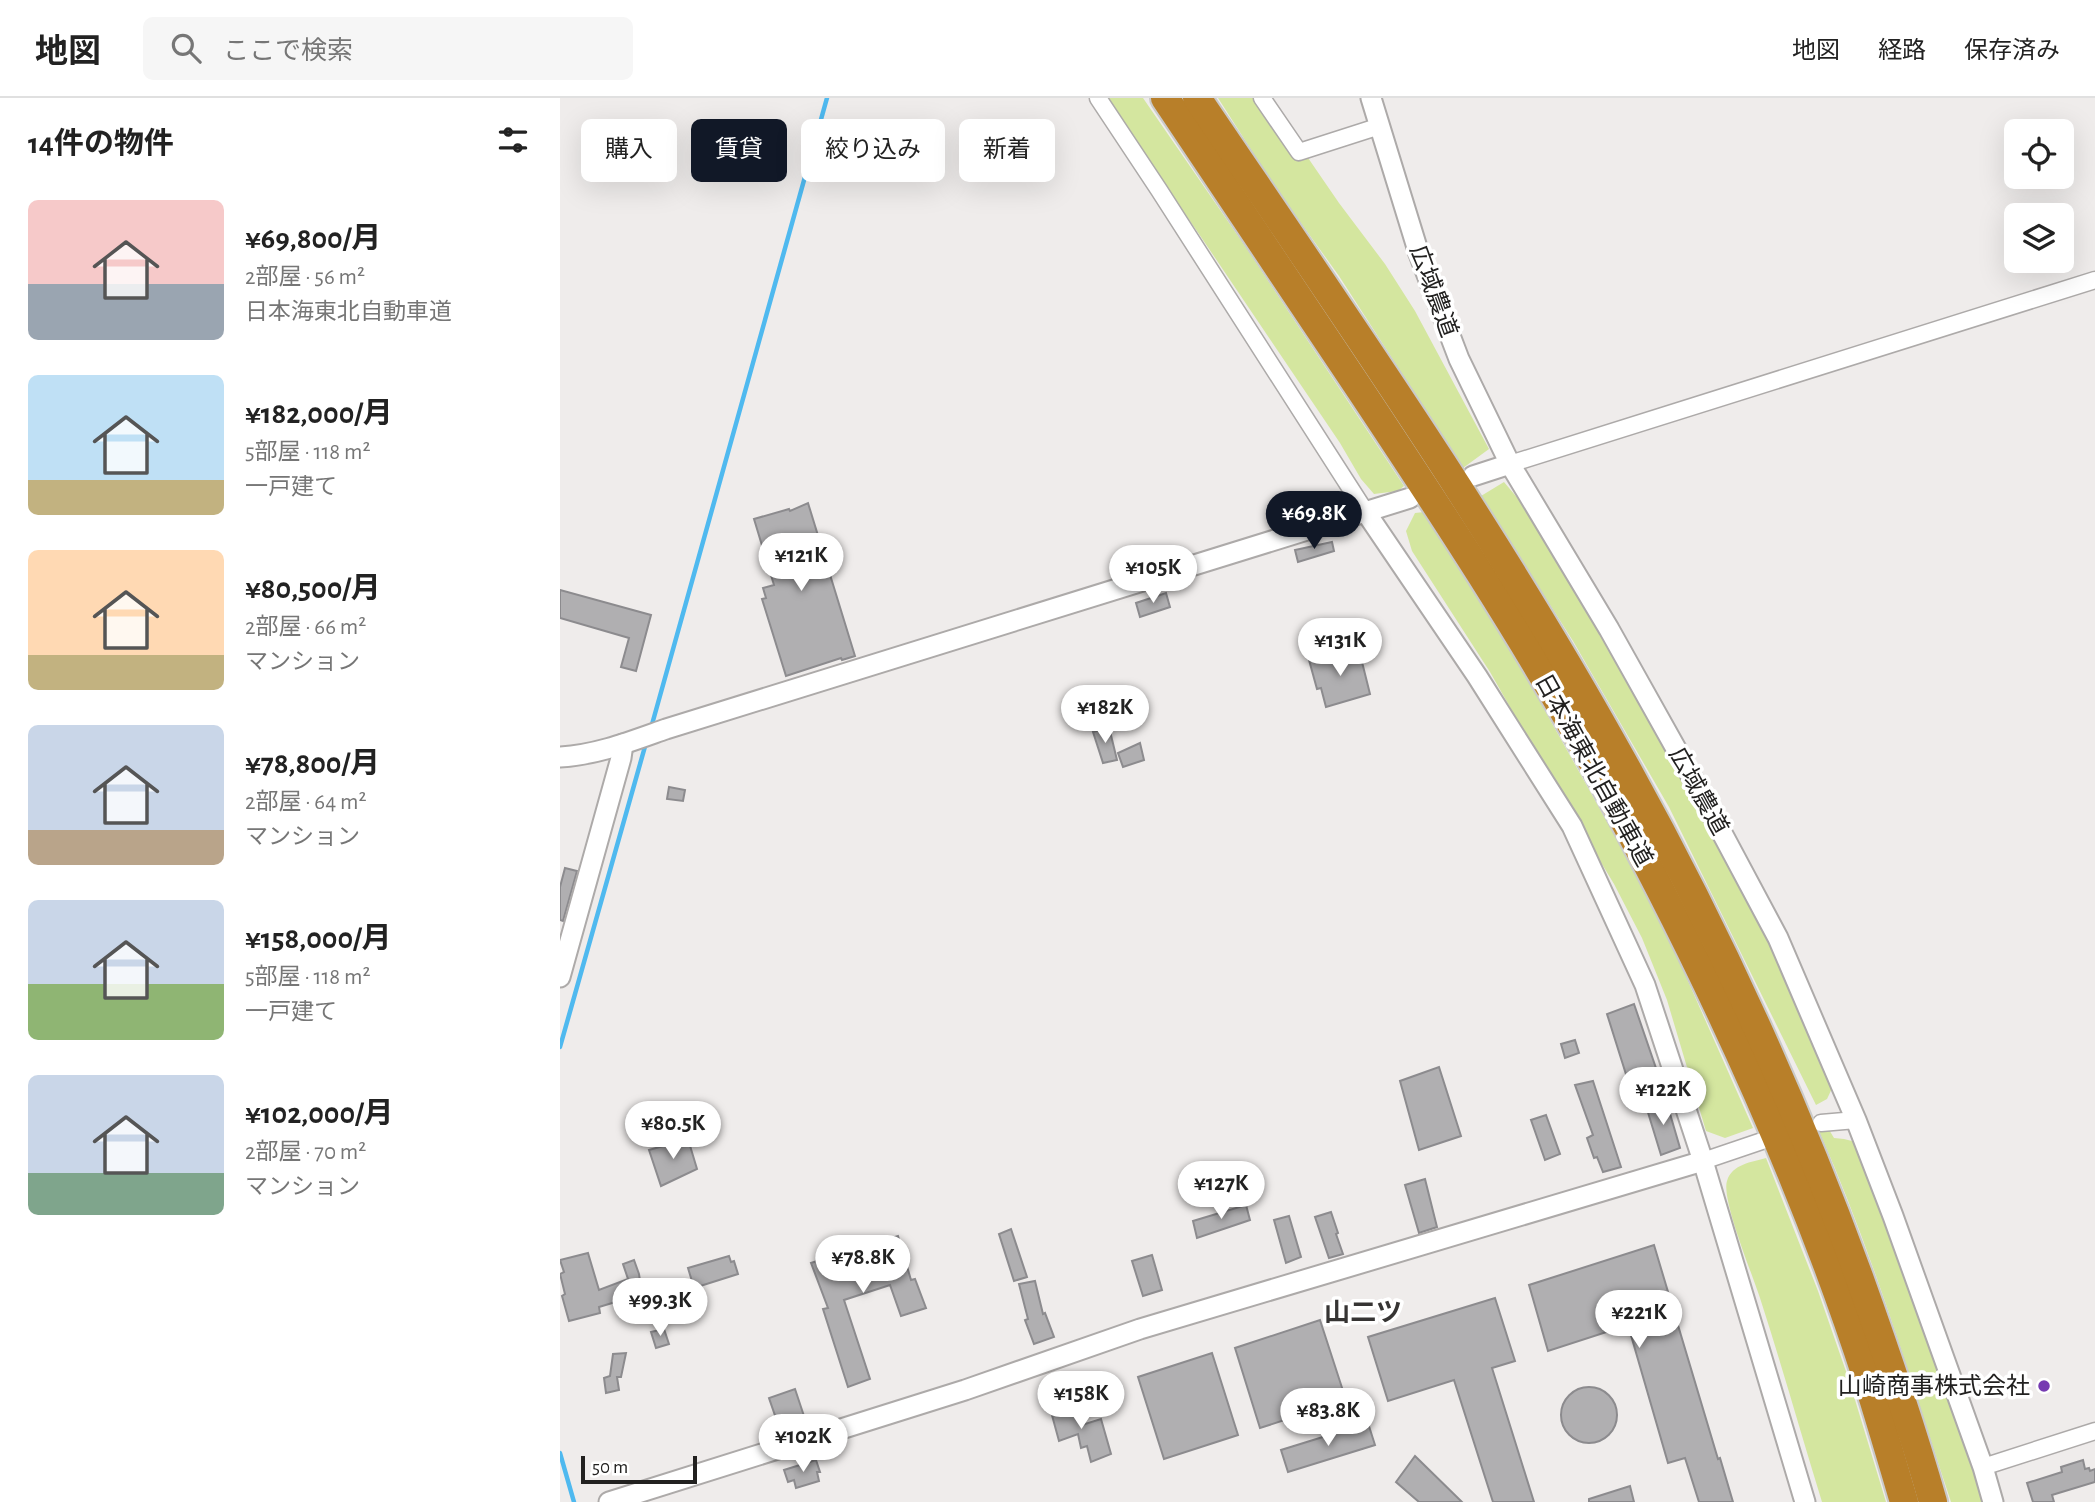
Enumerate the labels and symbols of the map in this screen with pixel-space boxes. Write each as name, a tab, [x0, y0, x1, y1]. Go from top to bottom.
street label: 広域農道	[1405, 241, 1463, 341]
pin: ¥69.8K	[1257, 491, 1371, 551]
pin: ¥121K	[752, 533, 850, 593]
pin: ¥105K	[1104, 546, 1202, 605]
pin: ¥131K	[1291, 618, 1389, 678]
street label: 日本海東北自動車道	[1530, 669, 1658, 871]
pin: ¥182K	[1056, 686, 1154, 745]
street label: 広域農道	[1664, 743, 1734, 839]
pin: ¥122K	[1614, 1068, 1712, 1127]
pin: ¥80.5K	[616, 1102, 730, 1161]
pin: ¥127K	[1172, 1162, 1270, 1221]
pin: ¥78.8K	[806, 1236, 920, 1295]
pin: ¥99.3K	[603, 1278, 717, 1338]
pin: ¥221K	[1590, 1290, 1688, 1350]
district label: 山二ツ	[1324, 1299, 1402, 1326]
pin: ¥158K	[1032, 1372, 1130, 1431]
place label: 山崎商事株式会社	[1838, 1373, 2030, 1399]
marker: 山崎商事株式会社	[2036, 1378, 2052, 1394]
pin: ¥83.8K	[1271, 1388, 1385, 1448]
pin: ¥102K	[754, 1414, 852, 1474]
scale bar	[581, 1453, 696, 1485]

